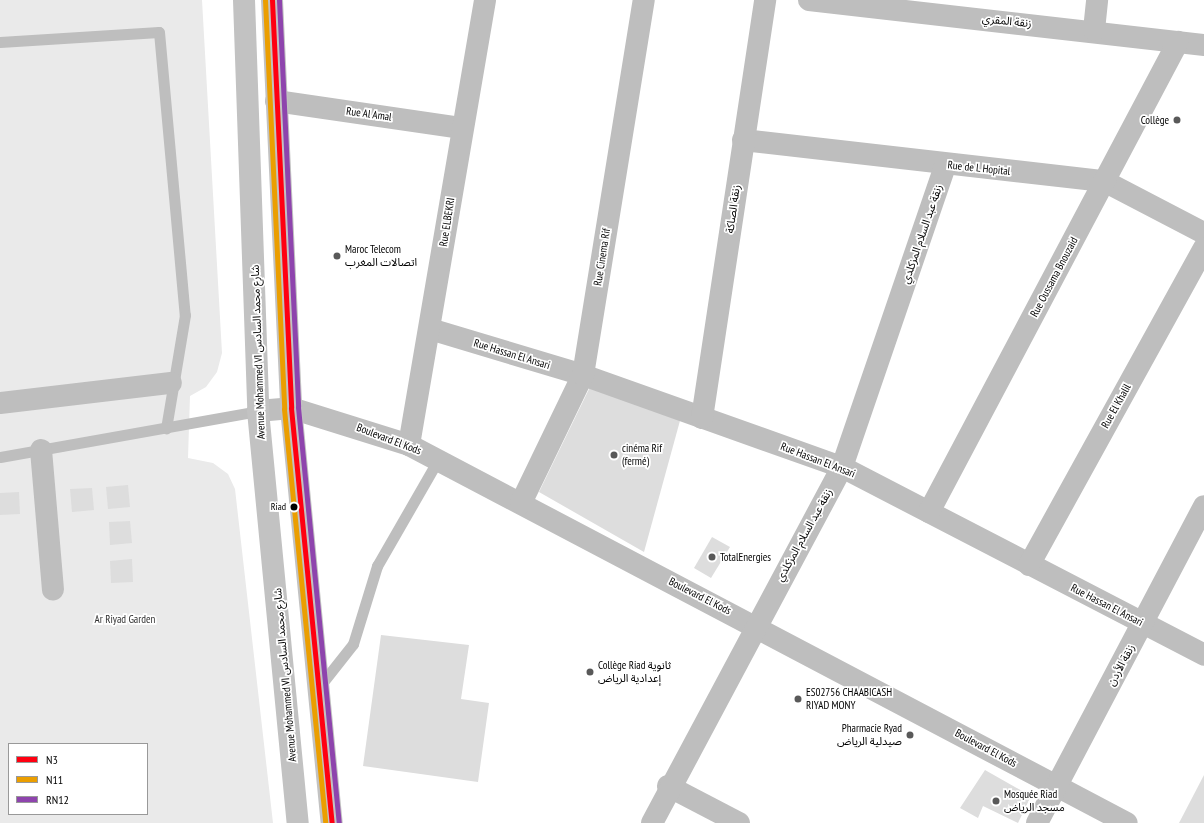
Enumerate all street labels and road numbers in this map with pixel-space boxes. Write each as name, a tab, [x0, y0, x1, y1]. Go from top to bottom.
street label: زنقة المقري	[982, 12, 1032, 30]
street label: Rue Al Amal	[345, 104, 393, 124]
street label: Rue de L Hopital	[947, 158, 1011, 178]
street label: زنقة عبد السلام المزكلدي	[899, 183, 945, 285]
street label: زنقة الصاكة	[723, 184, 743, 234]
street label: Rue ELBEKRI	[437, 197, 457, 247]
street label: Rue Cinema Rif	[591, 227, 613, 287]
street label: Rue Oussama Bnouzaid	[1027, 235, 1081, 319]
street label: Avenue Mohammed VI شارع محمد السادس	[248, 264, 268, 440]
street label: Rue Hassan El Ansari	[472, 336, 552, 372]
street label: Rue El Khalil	[1098, 381, 1134, 431]
street label: Boulevard El Kods	[355, 421, 423, 457]
street label: Rue Hassan El Ansari	[779, 440, 857, 480]
street label: زنقة عبد السلام المزكلدي	[773, 486, 835, 584]
street label: Boulevard El Kods	[667, 575, 733, 617]
street label: Rue Hassan El Ansari	[1069, 581, 1145, 629]
street label: Avenue Mohammed VI شارع محمد السادس	[271, 587, 299, 763]
street label: زنقة الأردن	[1105, 642, 1137, 688]
street label: Boulevard El Kods	[953, 726, 1019, 770]

